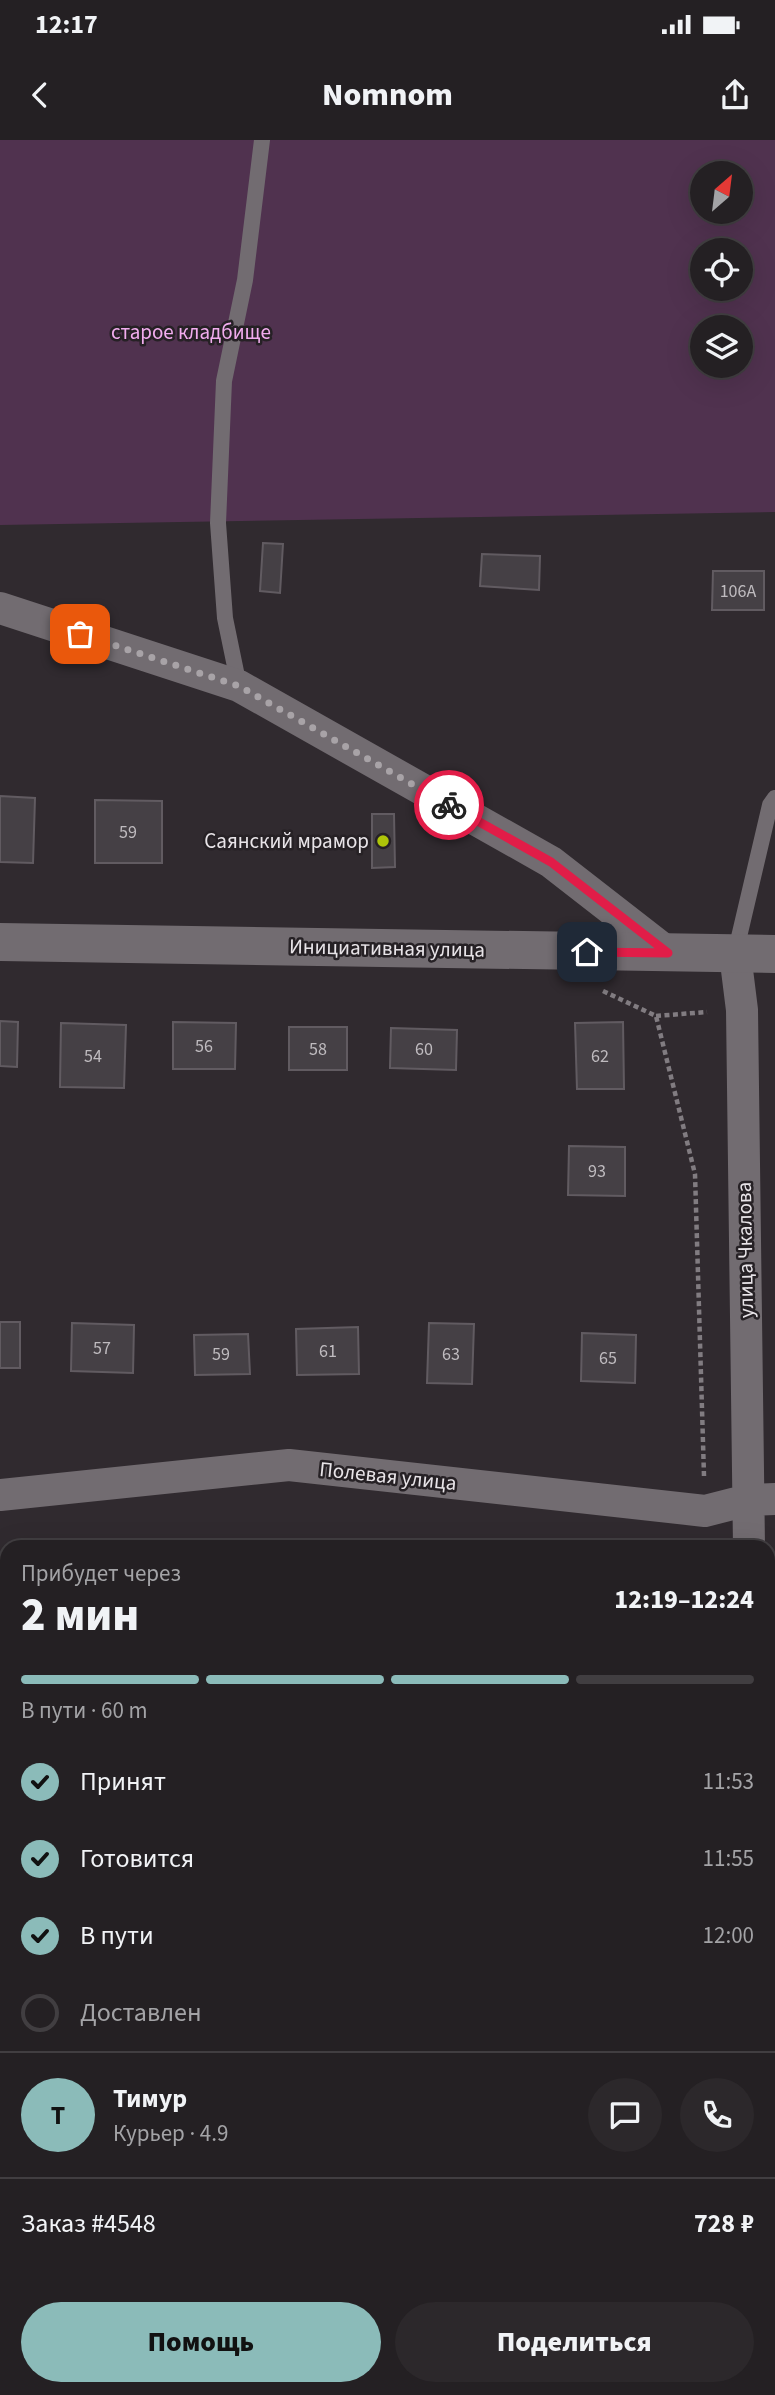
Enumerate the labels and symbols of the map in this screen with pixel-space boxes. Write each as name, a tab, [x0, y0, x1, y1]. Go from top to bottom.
north arrow	[690, 161, 752, 224]
park label: старое кладбище	[111, 317, 271, 347]
house number: 106А	[720, 579, 757, 604]
pin	[50, 604, 110, 664]
courier	[414, 770, 484, 840]
house number: 59	[119, 820, 137, 845]
place label: Саянский мрамор	[204, 826, 369, 856]
marker: Саянский мрамор	[375, 833, 391, 849]
pin	[557, 922, 617, 982]
street label: Инициативная улица	[289, 931, 485, 965]
house number: 56	[195, 1034, 213, 1059]
house number: 58	[309, 1037, 327, 1062]
house number: 60	[415, 1037, 433, 1062]
house number: 54	[84, 1044, 102, 1069]
house number: 62	[591, 1044, 609, 1069]
house number: 93	[588, 1159, 606, 1184]
street label: улица Чкалова	[729, 1182, 761, 1318]
house number: 57	[93, 1336, 111, 1361]
house number: 61	[319, 1339, 337, 1364]
house number: 59	[212, 1342, 230, 1367]
house number: 63	[442, 1342, 460, 1367]
house number: 65	[599, 1346, 617, 1371]
street label: Полевая улица	[318, 1454, 458, 1498]

